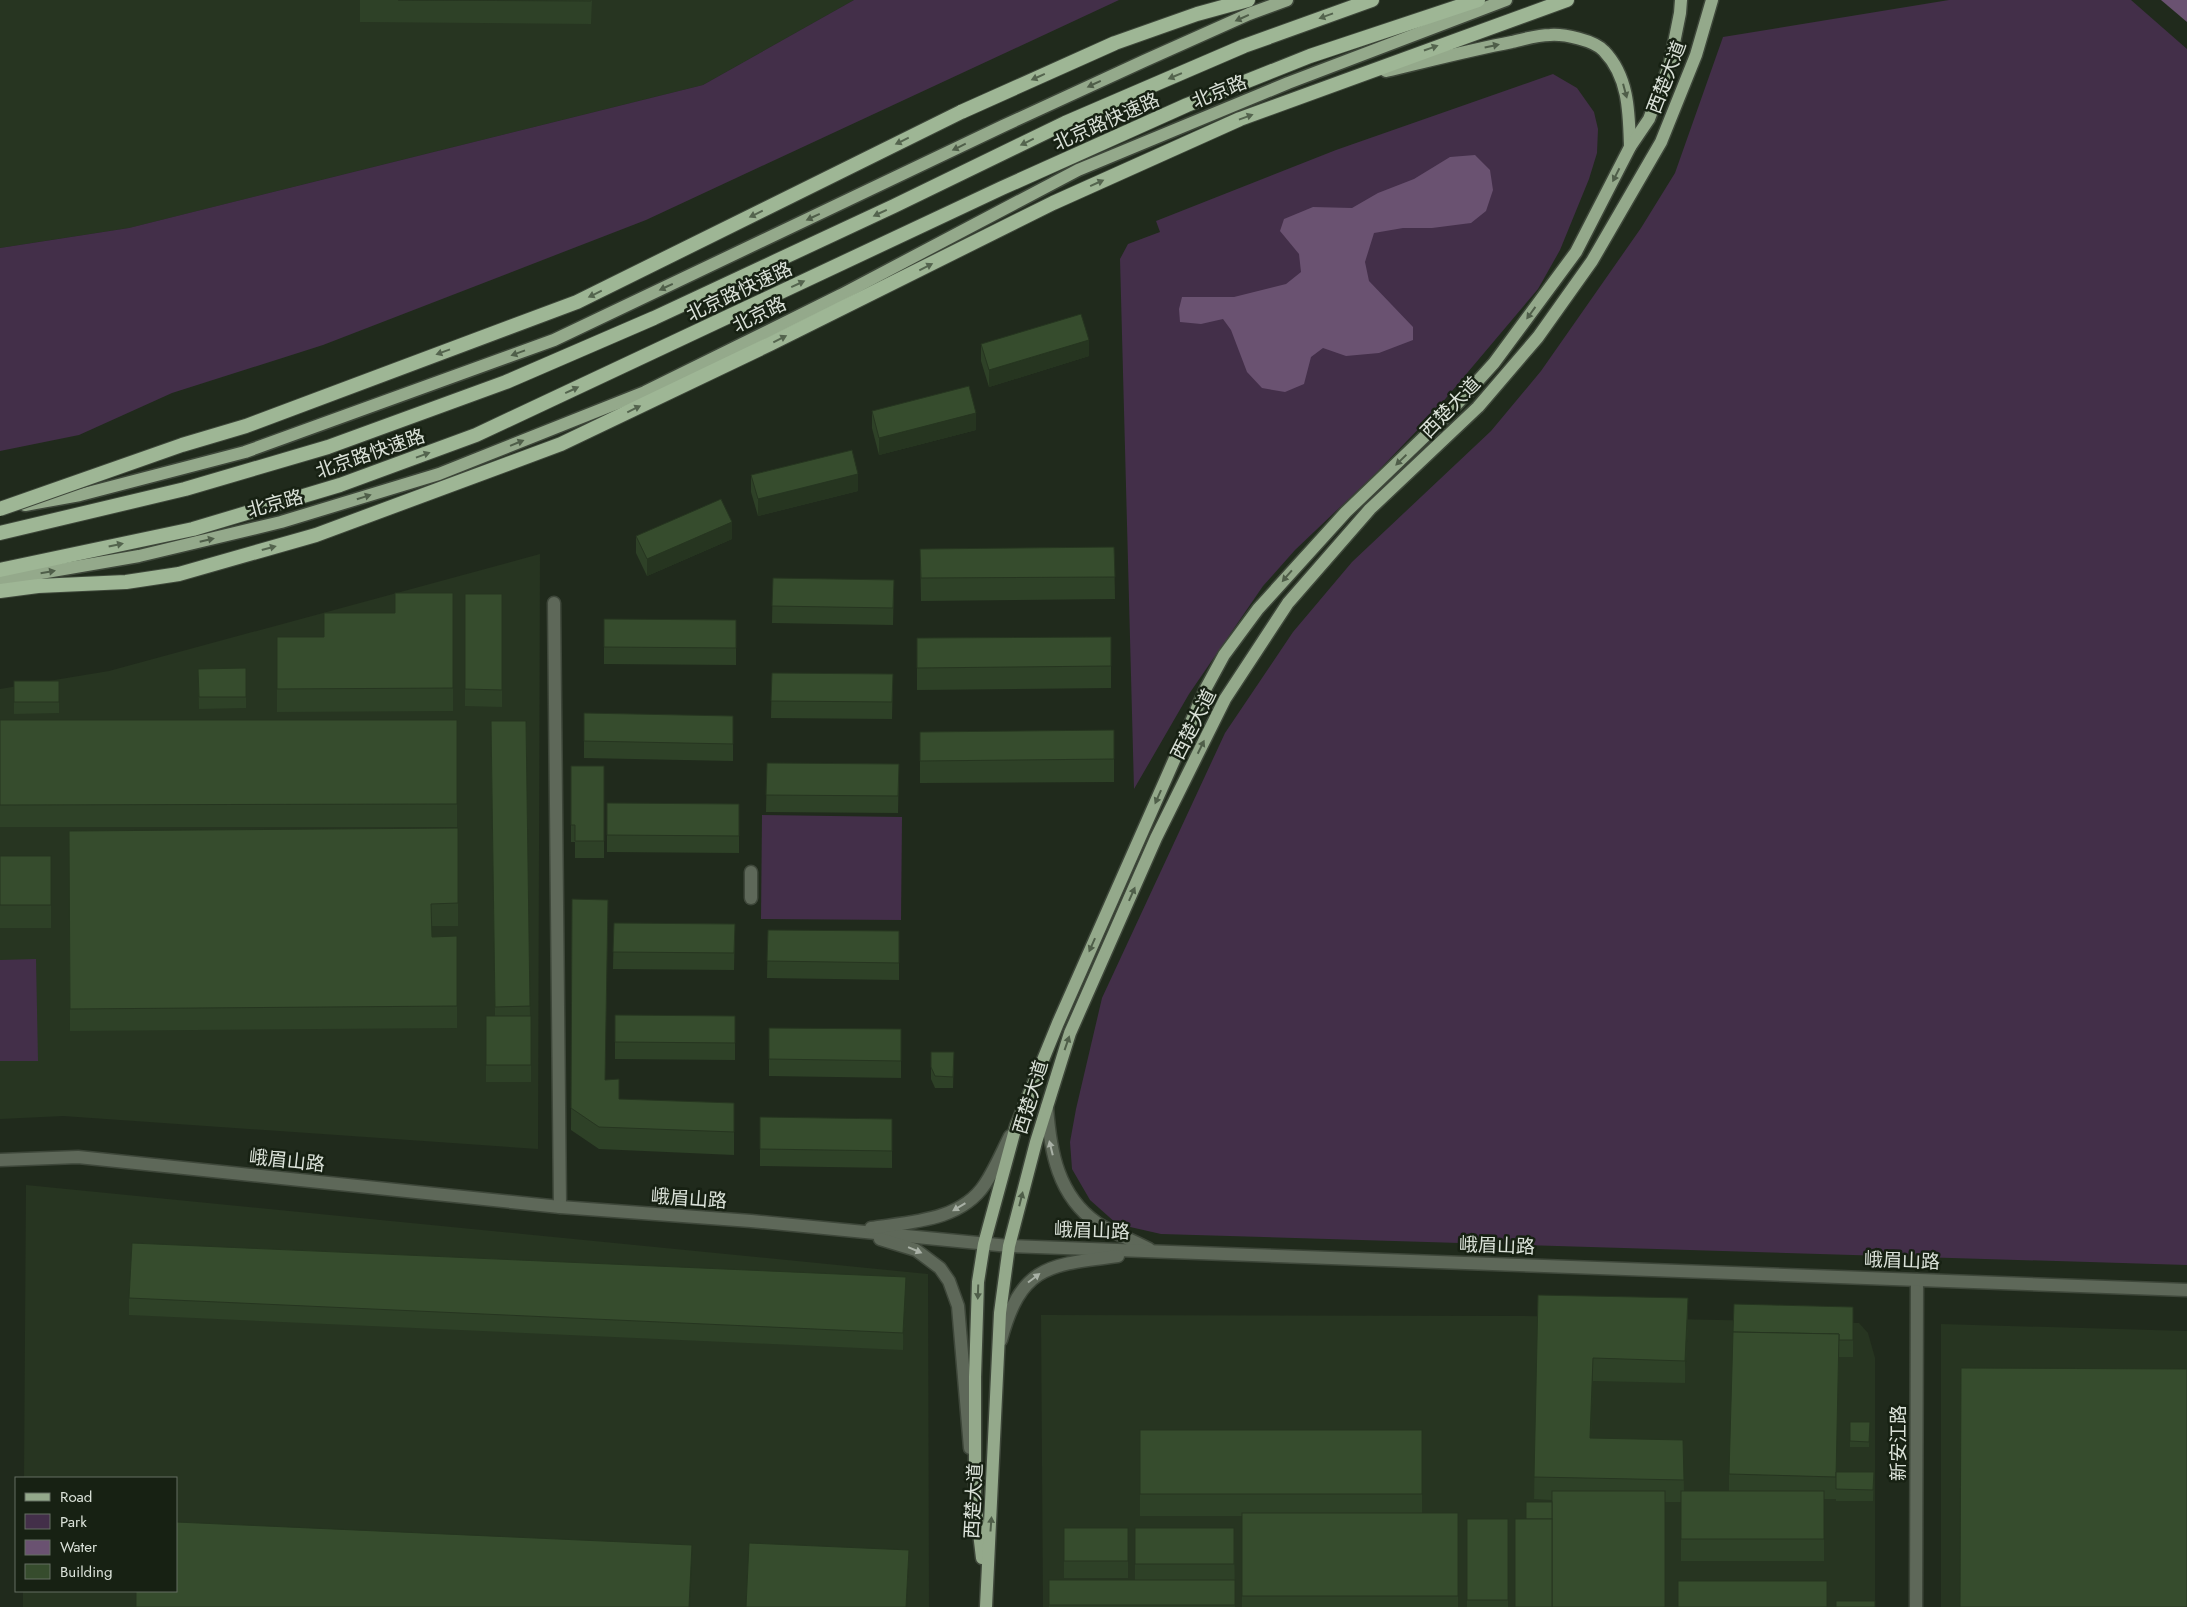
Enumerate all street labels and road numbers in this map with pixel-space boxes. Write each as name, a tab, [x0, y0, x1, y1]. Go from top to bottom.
street label: 西楚大道	[1640, 37, 1693, 118]
street label: 北京路	[1188, 68, 1251, 115]
street label: 北京路快速路	[1049, 86, 1164, 157]
street label: 北京路快速路	[683, 257, 795, 325]
street label: 北京路	[728, 291, 790, 337]
street label: 西楚大道	[1414, 371, 1486, 444]
street label: 北京路快速路	[312, 422, 428, 485]
street label: 北京路	[244, 483, 306, 524]
street label: 西楚大道	[1164, 684, 1223, 764]
street label: 西楚大道	[1006, 1057, 1055, 1137]
street label: 峨眉山路	[248, 1143, 326, 1178]
street label: 峨眉山路	[650, 1182, 728, 1215]
street label: 峨眉山路	[1054, 1216, 1130, 1245]
street label: 峨眉山路	[1459, 1231, 1535, 1260]
street label: 峨眉山路	[1864, 1246, 1940, 1275]
street label: 新安江路	[1885, 1405, 1912, 1481]
street label: 西楚大道	[958, 1462, 989, 1540]

